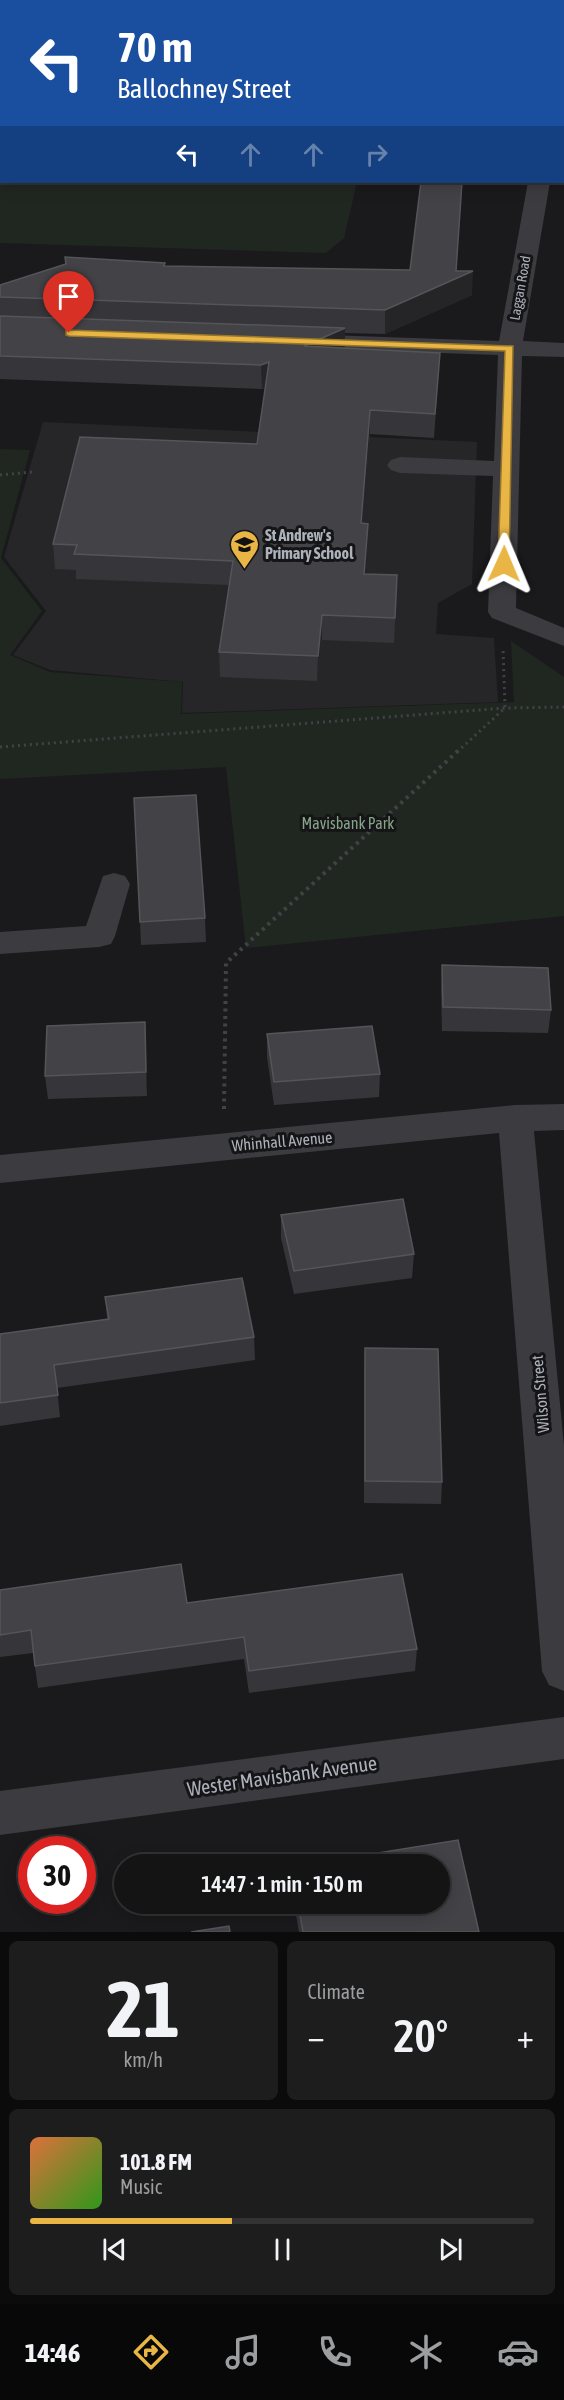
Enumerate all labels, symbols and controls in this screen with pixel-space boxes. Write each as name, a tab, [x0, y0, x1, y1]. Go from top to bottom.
text: 70 m	[117, 23, 192, 71]
icon: left	[18, 24, 96, 102]
text: Ballochney Street	[117, 73, 291, 104]
icon: left	[171, 138, 204, 171]
icon: ahead	[234, 138, 267, 171]
icon: ahead	[297, 138, 330, 171]
icon: right	[360, 138, 393, 171]
street label: Laggan Road	[506, 254, 534, 322]
pin	[43, 271, 94, 333]
icon: arrive	[52, 280, 85, 313]
place label: St Andrew's Primary School	[265, 526, 354, 562]
school or university icon: St Andrew's Primary School	[228, 528, 260, 570]
position arrow	[472, 532, 536, 596]
park label: Mavisbank Park	[302, 814, 394, 832]
street label: Whinhall Avenue	[231, 1128, 333, 1154]
street label: Wilson Street	[528, 1354, 552, 1434]
street label: Wester Mavisbank Avenue	[186, 1751, 378, 1800]
speed limit sign: 30	[18, 1836, 96, 1914]
text: 14:47 · 1 min · 150 m	[201, 1871, 363, 1897]
text: 21	[107, 1964, 180, 2054]
text: Climate	[308, 1980, 365, 2003]
text: 20°	[393, 2010, 448, 2062]
text: −	[308, 2017, 325, 2055]
text: +	[517, 2017, 534, 2055]
text: km/h	[123, 2048, 163, 2071]
text: 101.8 FM	[120, 2149, 192, 2175]
text: Music	[120, 2175, 162, 2198]
icon: previous	[98, 2233, 131, 2266]
icon: pause	[266, 2233, 299, 2266]
icon: next	[434, 2233, 467, 2266]
icon: directions	[130, 2331, 172, 2373]
icon: music	[222, 2331, 264, 2373]
icon: phone	[314, 2331, 356, 2373]
icon: climate	[405, 2331, 447, 2373]
icon: car	[497, 2331, 539, 2373]
text: 14:46	[25, 2337, 80, 2368]

